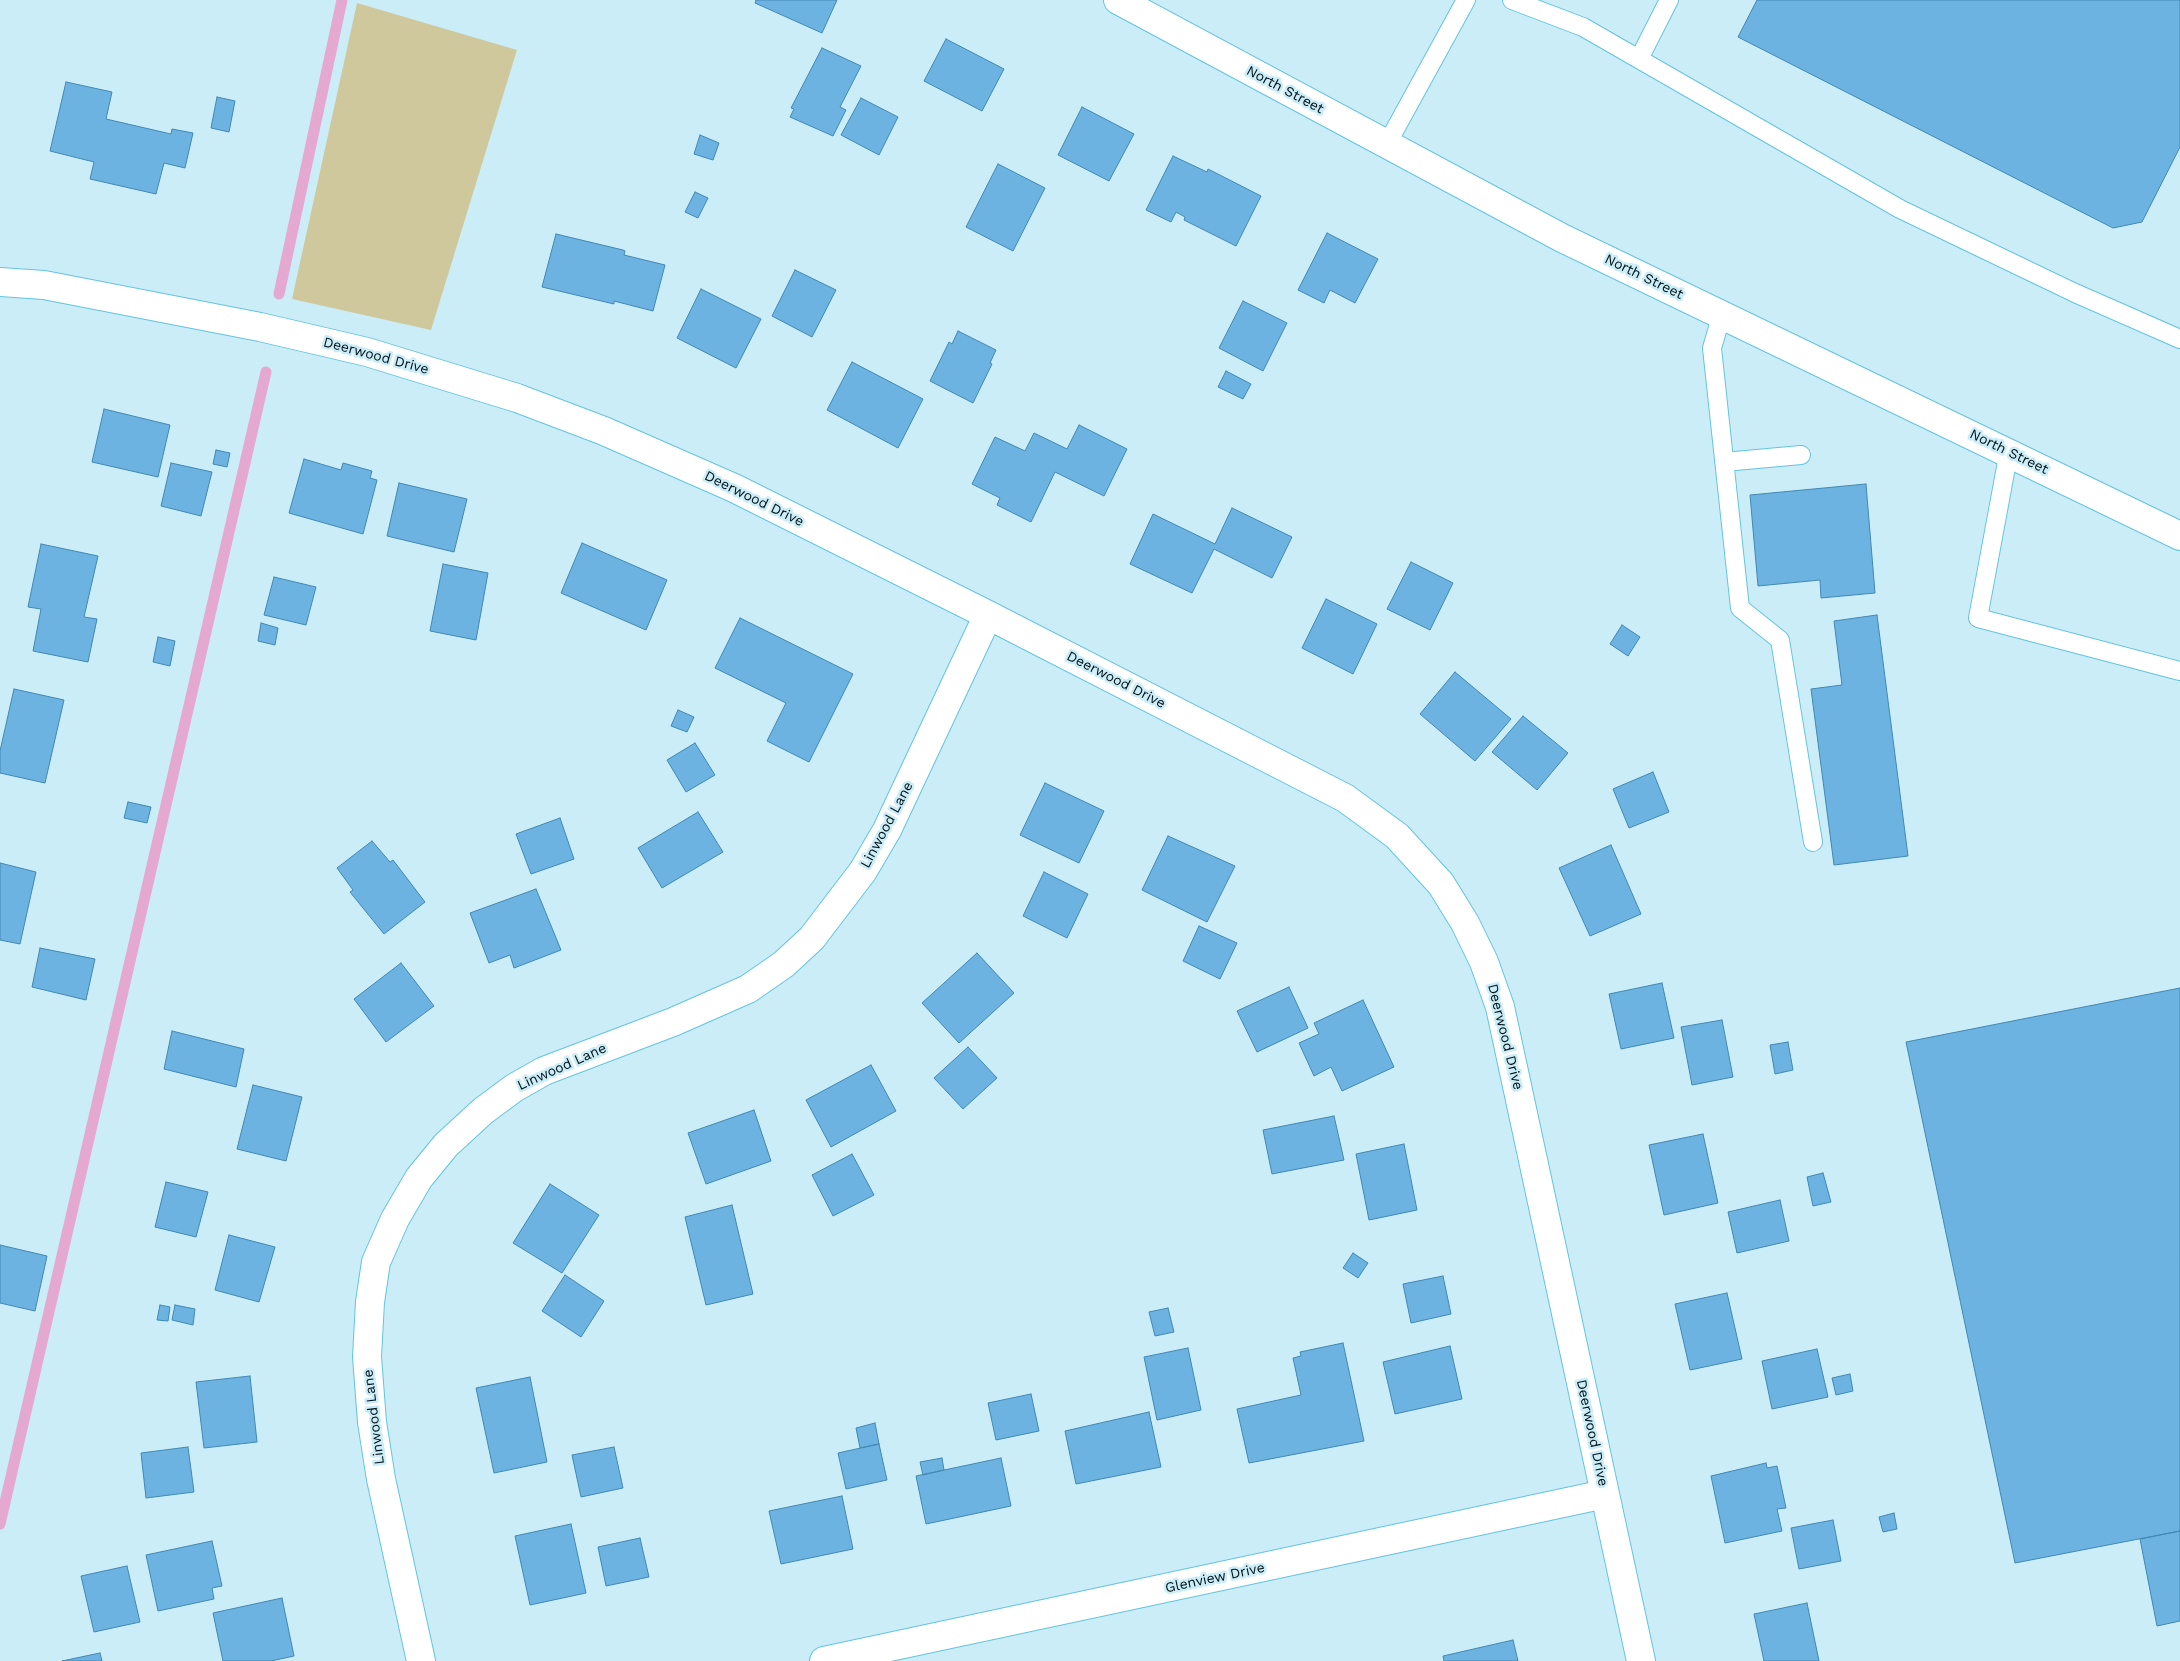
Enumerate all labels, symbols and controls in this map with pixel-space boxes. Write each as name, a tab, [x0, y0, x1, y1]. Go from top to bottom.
street label: North Street	[1243, 63, 1327, 117]
street label: North Street	[1602, 251, 1686, 303]
street label: Deerwood Drive	[321, 334, 431, 378]
street label: North Street	[1967, 426, 2051, 478]
street label: Deerwood Drive	[702, 468, 806, 530]
street label: Deerwood Drive	[1064, 648, 1168, 712]
street label: Linwood Lane	[857, 779, 917, 871]
street label: Deerwood Drive	[1484, 982, 1526, 1092]
street label: Linwood Lane	[515, 1040, 609, 1094]
street label: Linwood Lane	[360, 1369, 388, 1465]
street label: Deerwood Drive	[1572, 1378, 1612, 1488]
street label: Glenview Drive	[1164, 1559, 1266, 1597]

